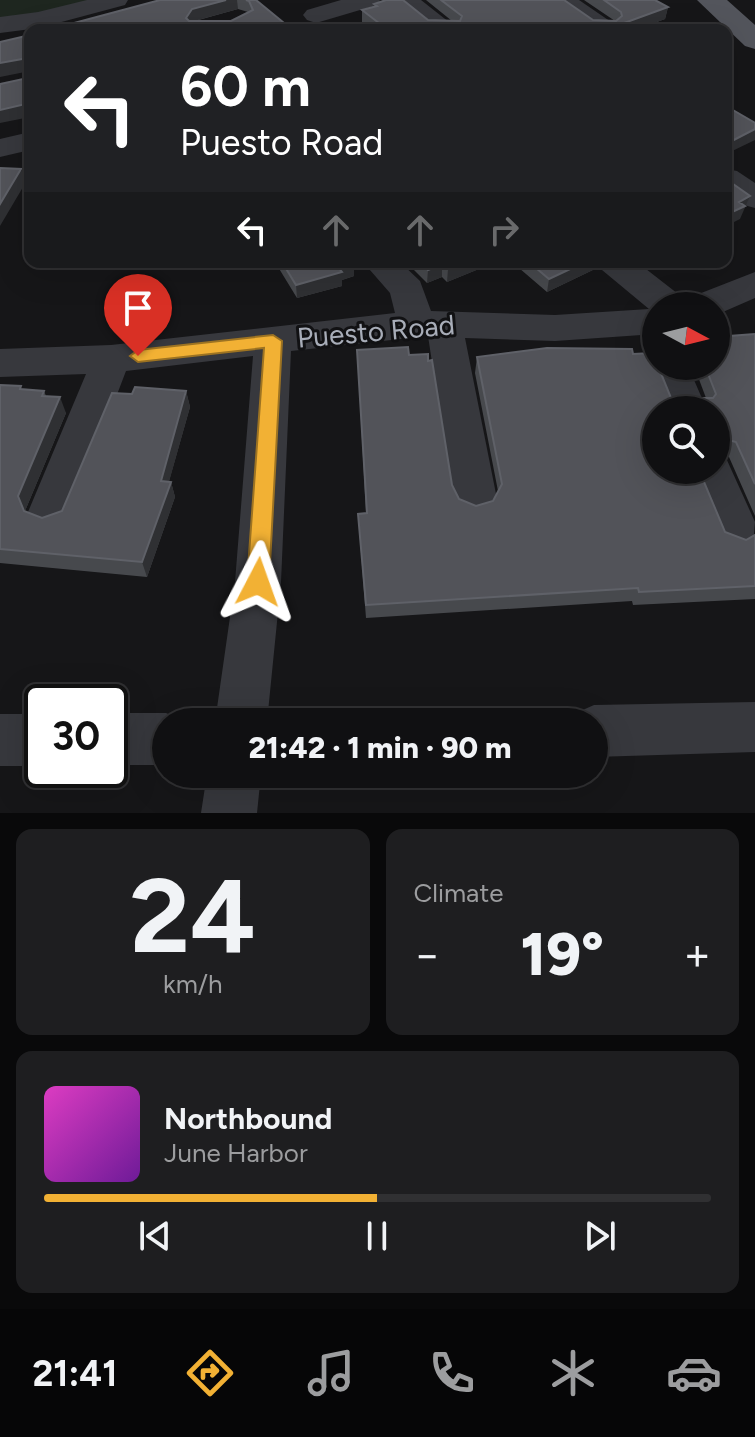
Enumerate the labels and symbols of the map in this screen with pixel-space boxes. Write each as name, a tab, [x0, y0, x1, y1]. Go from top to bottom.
pin	[104, 274, 172, 356]
north arrow	[642, 292, 730, 380]
street label: Puesto Road	[296, 307, 456, 355]
position arrow	[216, 540, 300, 624]
speed limit sign: 30	[24, 684, 128, 788]

